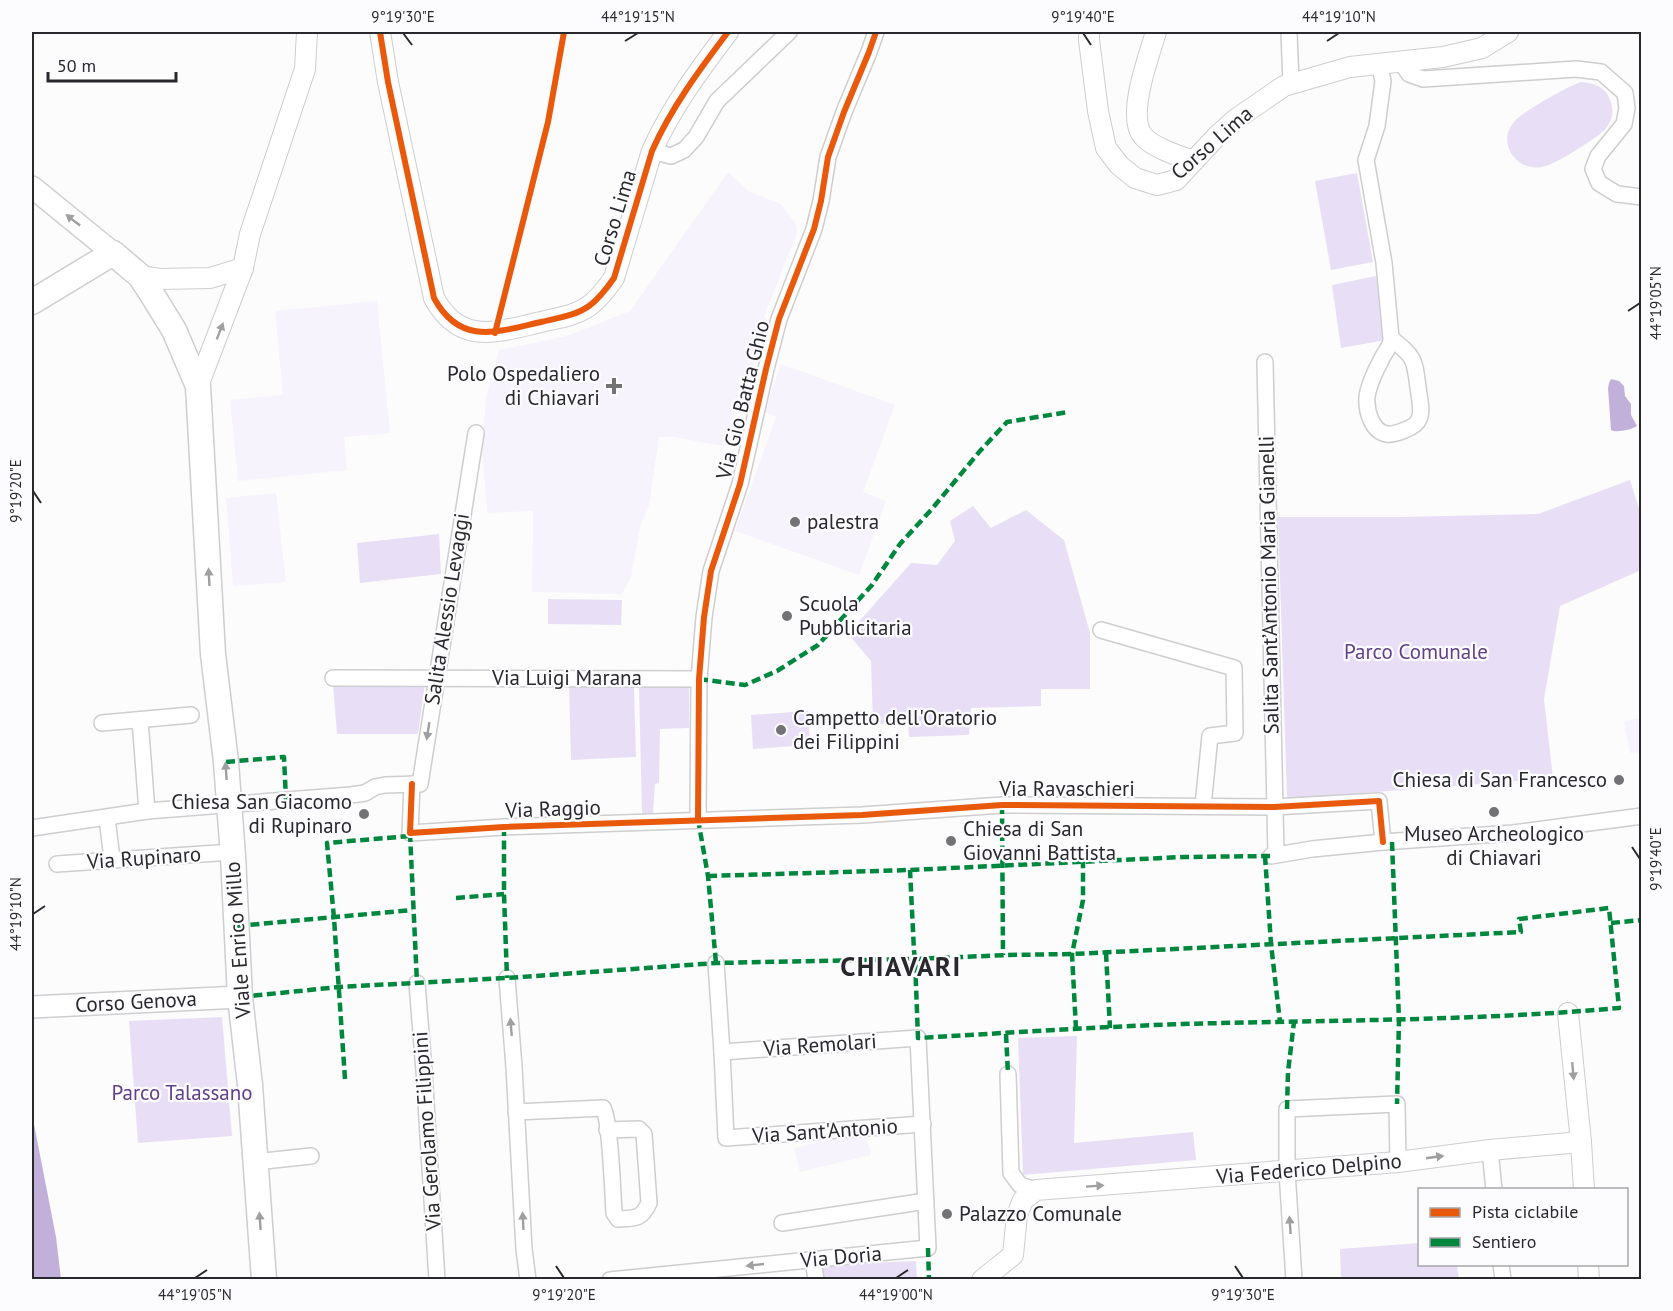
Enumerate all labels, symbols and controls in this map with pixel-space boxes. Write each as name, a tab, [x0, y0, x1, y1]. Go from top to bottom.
text: 9°19'30"E	[371, 7, 435, 26]
text: 44°19'15"N	[601, 7, 675, 26]
text: 9°19'40"E	[1051, 7, 1115, 26]
text: 44°19'10"N	[1302, 7, 1376, 26]
scale bar	[48, 45, 176, 83]
text: 50 m	[57, 54, 96, 77]
street label: Corso Lima	[1165, 100, 1258, 185]
street label: Corso Lima	[587, 166, 642, 269]
one-way arrow	[65, 214, 80, 226]
text: 44°19'05"N	[1646, 266, 1665, 340]
street label: Via Gio Batta Ghio	[709, 317, 775, 483]
one-way arrow	[215, 322, 225, 340]
place label: Polo Ospedaliero di Chiavari	[447, 360, 600, 411]
marker: Polo Ospedaliero di Chiavari	[605, 377, 623, 395]
street label: Salita Sant’Antonio Maria Gianelli	[1252, 435, 1285, 735]
text: 9°19'20"E	[6, 459, 25, 523]
place label: palestra	[807, 508, 879, 535]
street label: Salita Alessio Levaggi	[418, 511, 475, 707]
marker: palestra	[788, 515, 802, 529]
one-way arrow	[204, 567, 213, 586]
place label: Scuola Pubblicitaria	[799, 590, 912, 641]
marker: Scuola Pubblicitaria	[780, 609, 794, 623]
park label: Parco Comunale	[1344, 638, 1488, 665]
street label: Via Luigi Marana	[491, 664, 642, 691]
place label: Campetto dell'Oratorio dei Filippini	[793, 704, 997, 755]
one-way arrow	[423, 722, 432, 741]
marker: Campetto dell'Oratorio dei Filippini	[774, 723, 788, 737]
one-way arrow	[221, 761, 231, 780]
place label: Chiesa di San Francesco	[1393, 766, 1607, 793]
marker: Chiesa di San Francesco	[1612, 773, 1626, 787]
street label: Via Ravaschieri	[998, 775, 1135, 802]
place label: Chiesa San Giacomo di Rupinaro	[171, 788, 352, 839]
street label: Via Raggio	[504, 793, 601, 824]
marker: Museo Archeologico di Chiavari	[1487, 805, 1501, 819]
marker: Chiesa San Giacomo di Rupinaro	[357, 807, 371, 821]
place label: Chiesa di San Giovanni Battista	[963, 815, 1116, 866]
place label: Museo Archeologico di Chiavari	[1404, 820, 1584, 871]
text: 9°19'40"E	[1646, 827, 1665, 891]
marker: Chiesa di San Giovanni Battista	[944, 834, 958, 848]
street label: Via Rupinaro	[85, 840, 202, 875]
street label: Viale Enrico Millo	[219, 861, 257, 1021]
text: 44°19'10"N	[6, 877, 25, 951]
district label: CHIAVARI	[840, 949, 962, 983]
street label: Corso Genova	[74, 985, 198, 1018]
one-way arrow	[506, 1017, 516, 1036]
street label: Via Remolari	[761, 1027, 877, 1062]
street label: Via Gerolamo Filippini	[406, 1031, 447, 1233]
one-way arrow	[1568, 1062, 1578, 1081]
park label: Parco Talassano	[111, 1079, 253, 1106]
street label: Via Sant'Antonio	[750, 1112, 899, 1149]
street label: Via Federico Delpino	[1214, 1147, 1403, 1190]
one-way arrow	[1426, 1153, 1445, 1162]
one-way arrow	[1085, 1181, 1104, 1191]
legend	[1418, 1188, 1628, 1266]
place label: Palazzo Comunale	[959, 1200, 1122, 1227]
text: Pista ciclabile	[1472, 1200, 1579, 1223]
marker: Palazzo Comunale	[940, 1207, 954, 1221]
one-way arrow	[255, 1212, 265, 1231]
one-way arrow	[518, 1212, 527, 1231]
one-way arrow	[1286, 1216, 1295, 1235]
text: Sentiero	[1472, 1230, 1536, 1253]
street label: Via Doria	[798, 1239, 883, 1274]
one-way arrow	[745, 1260, 764, 1270]
text: 44°19'05"N	[158, 1285, 232, 1304]
text: 9°19'20"E	[532, 1285, 596, 1304]
text: 44°19'00"N	[859, 1285, 933, 1304]
text: 9°19'30"E	[1211, 1285, 1275, 1304]

